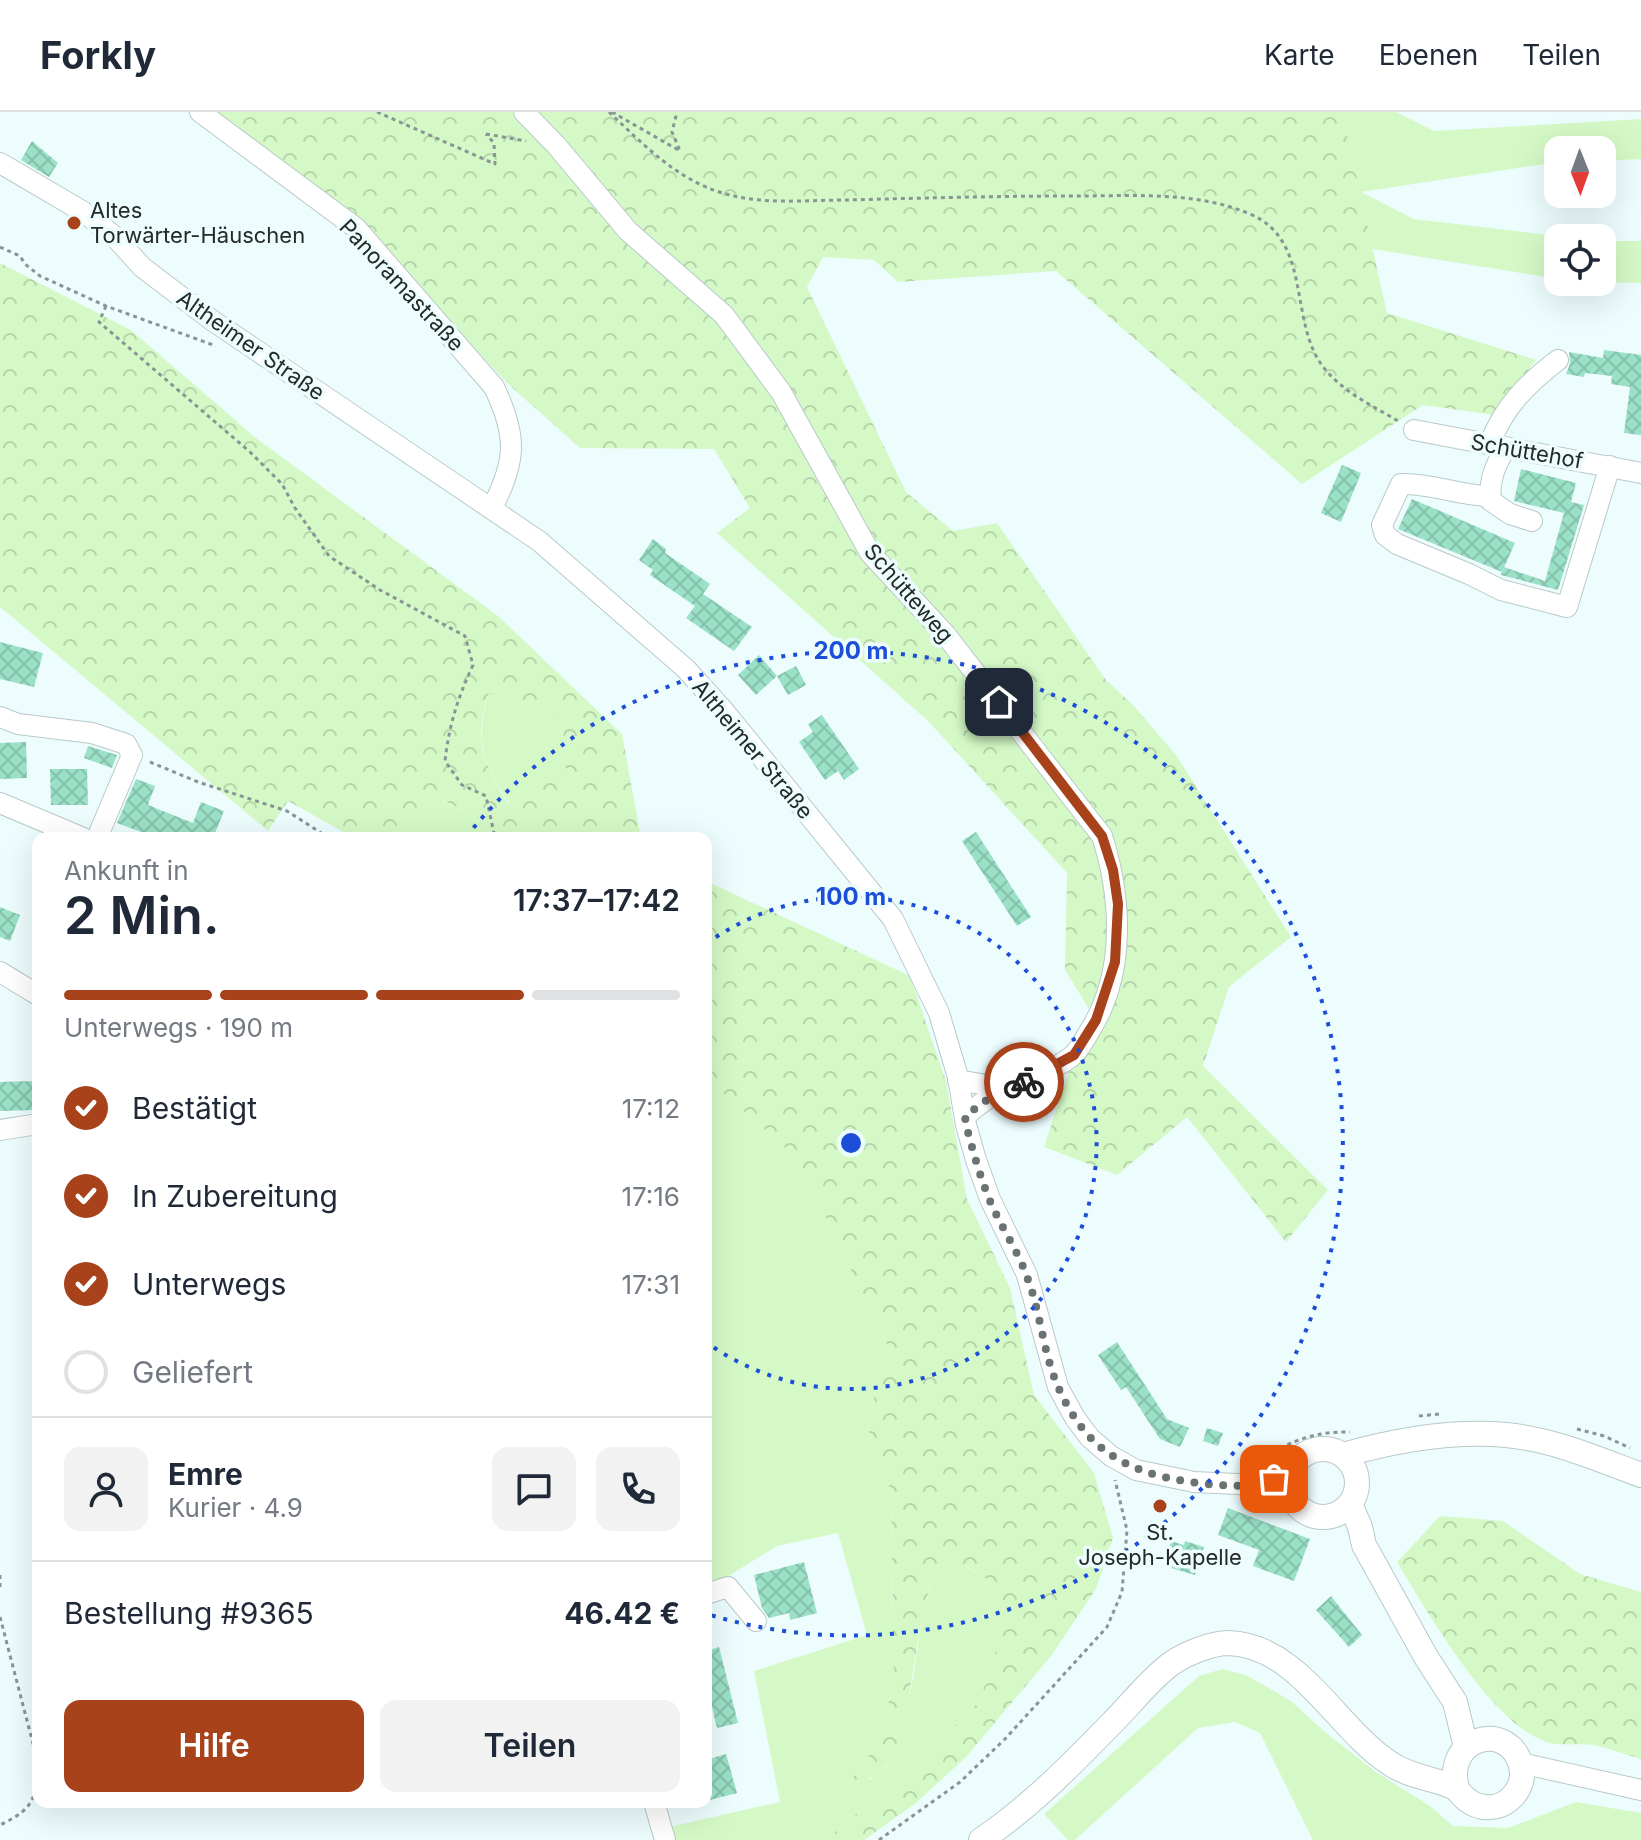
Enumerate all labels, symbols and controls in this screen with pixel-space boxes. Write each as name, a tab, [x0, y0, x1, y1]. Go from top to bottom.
text: Forkly	[40, 32, 156, 78]
text: Karte	[1264, 38, 1335, 72]
text: Ebenen	[1379, 38, 1478, 72]
text: Teilen	[1522, 38, 1601, 72]
north arrow	[1544, 136, 1616, 208]
map controls	[1544, 136, 1616, 296]
place label: Altes Torwärter-Häuschen	[90, 197, 305, 248]
marker: Altes Torwärter-Häuschen	[65, 214, 83, 232]
street label: Panoramastraße	[334, 214, 470, 356]
button: locate	[1544, 224, 1616, 296]
street label: Altheimer Straße	[172, 284, 330, 406]
street label: Schüttehof	[1469, 428, 1585, 474]
street label: Schütteweg	[859, 538, 959, 648]
text: 200 m	[813, 636, 889, 665]
pin	[965, 668, 1033, 736]
street label: Altheimer Straße	[687, 674, 819, 824]
icon: home	[977, 680, 1021, 724]
text: Ankunft in	[64, 855, 189, 886]
text: 17:37–17:42	[513, 882, 680, 918]
text: 100 m	[816, 882, 886, 911]
text: 2 Min.	[64, 884, 219, 947]
text: Unterwegs · 190 m	[64, 1012, 293, 1043]
courier	[984, 1042, 1064, 1122]
icon: bike	[1002, 1060, 1046, 1104]
icon: check	[64, 1086, 108, 1130]
text: Bestätigt	[132, 1090, 257, 1126]
text: 17:12	[622, 1093, 680, 1124]
centre of rings	[837, 1129, 865, 1157]
icon: check	[64, 1174, 108, 1218]
text: In Zubereitung	[132, 1178, 338, 1214]
text: 17:16	[621, 1181, 680, 1212]
icon: check	[64, 1262, 108, 1306]
text: Unterwegs	[132, 1266, 286, 1302]
text: 17:31	[621, 1269, 680, 1300]
text: Geliefert	[132, 1354, 253, 1390]
pin	[1240, 1445, 1308, 1513]
button: person	[64, 1447, 148, 1531]
button: chat	[492, 1447, 576, 1531]
button: phone	[596, 1447, 680, 1531]
text: Emre	[168, 1456, 243, 1492]
icon: bag	[1252, 1457, 1296, 1501]
text: Kurier · 4.9	[168, 1492, 303, 1523]
marker: St. Joseph-Kapelle	[1151, 1497, 1169, 1515]
place label: St. Joseph-Kapelle	[1078, 1519, 1242, 1570]
text: Bestellung #9365	[64, 1595, 314, 1631]
text: 46.42 €	[564, 1595, 680, 1631]
button: Hilfe	[64, 1700, 364, 1792]
button: Teilen	[380, 1700, 680, 1792]

